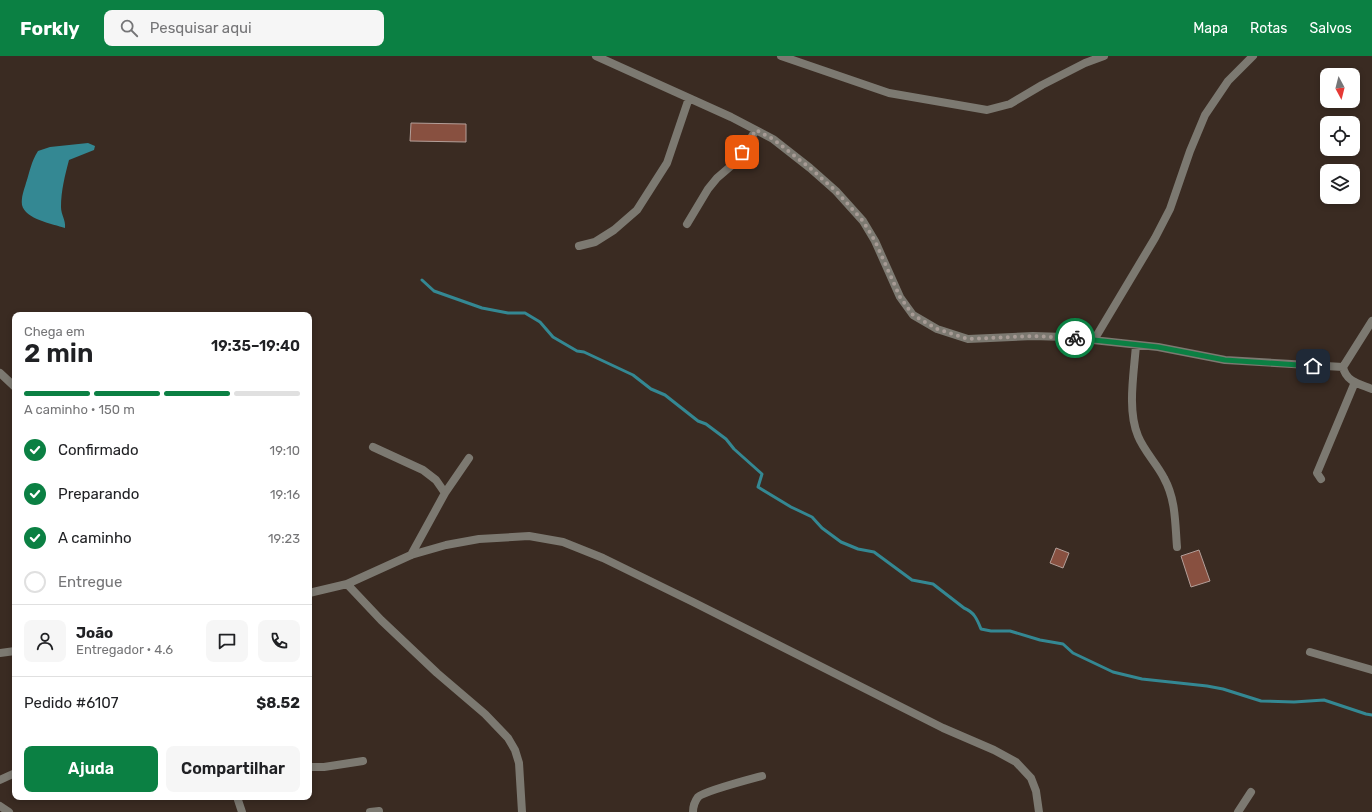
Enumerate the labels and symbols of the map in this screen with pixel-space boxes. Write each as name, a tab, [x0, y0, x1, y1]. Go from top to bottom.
north arrow	[1320, 68, 1360, 108]
pin	[725, 135, 759, 169]
courier	[1055, 318, 1095, 358]
pin	[1296, 349, 1330, 383]

